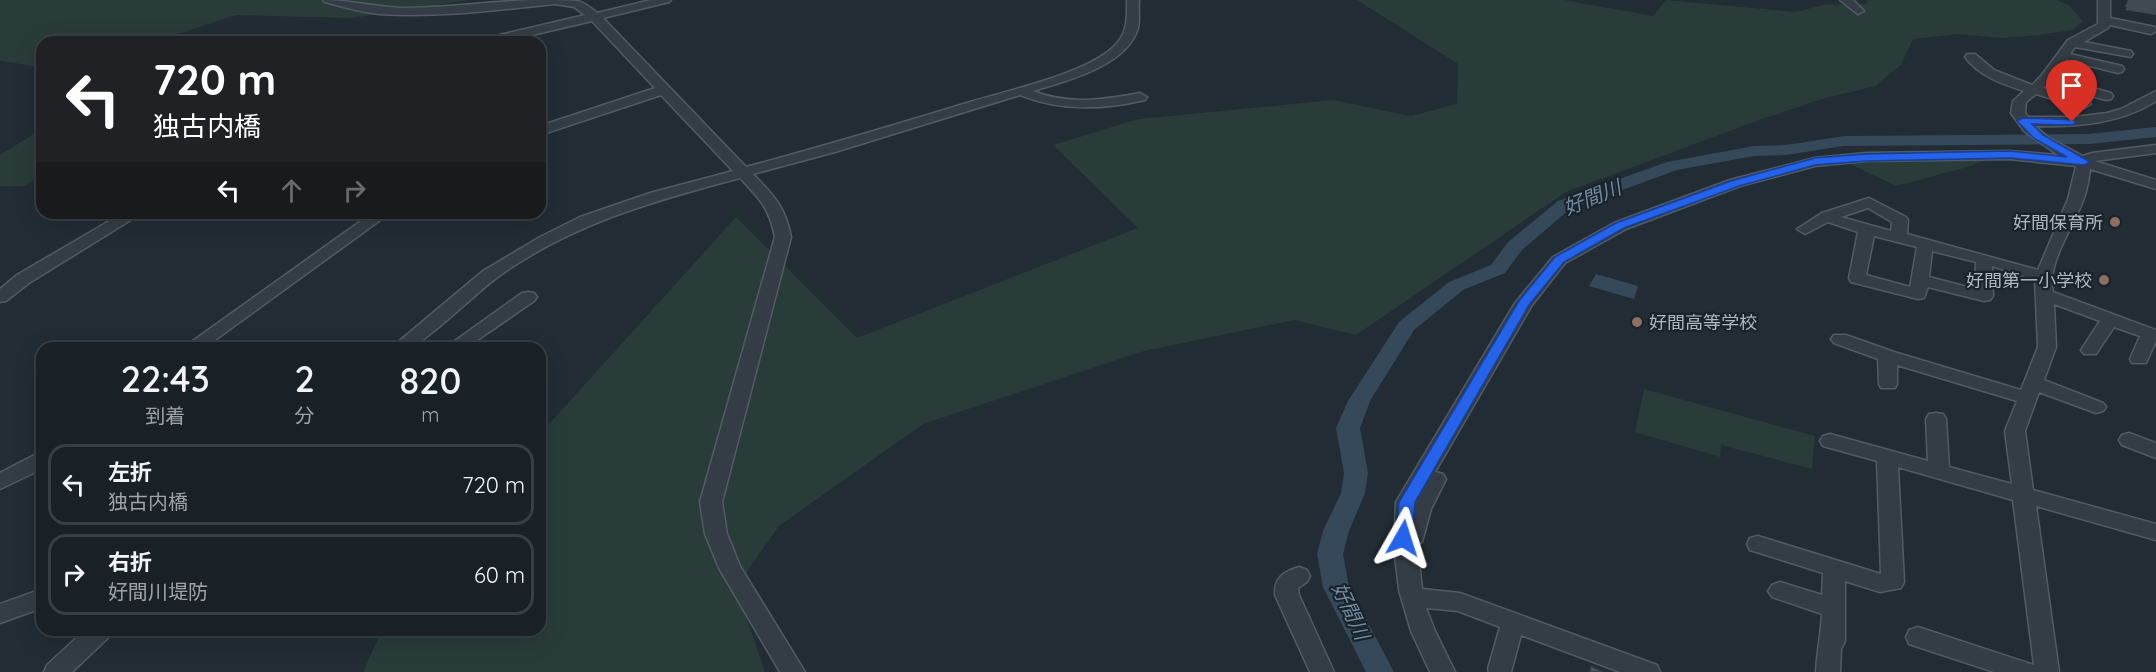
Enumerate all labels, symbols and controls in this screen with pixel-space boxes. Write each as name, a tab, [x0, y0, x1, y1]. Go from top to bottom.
text: 720 m	[153, 53, 276, 106]
icon: left	[54, 60, 132, 138]
pin	[2046, 60, 2097, 122]
icon: arrive	[2055, 69, 2088, 102]
text: 独古内橋	[153, 109, 261, 143]
water label: 好間川	[1560, 173, 1626, 220]
icon: left	[212, 174, 245, 207]
icon: ahead	[275, 174, 308, 207]
icon: right	[338, 174, 371, 207]
place label: 好間保育所	[2013, 211, 2103, 234]
marker: 好間保育所	[2108, 215, 2122, 229]
place label: 好間第一小学校	[1966, 269, 2092, 292]
marker: 好間第一小学校	[2097, 273, 2111, 287]
place label: 好間高等学校	[1649, 311, 1757, 334]
marker: 好間高等学校	[1630, 315, 1644, 329]
text: 22:43	[121, 356, 210, 401]
text: 2	[294, 356, 315, 401]
text: 820	[399, 358, 461, 403]
text: m	[421, 402, 439, 427]
text: 到着	[145, 403, 185, 428]
text: 分	[295, 403, 315, 428]
text: 左折	[108, 458, 152, 486]
icon: left	[57, 468, 90, 501]
text: 720 m	[462, 471, 525, 499]
text: 独古内橋	[108, 489, 188, 514]
position arrow	[1371, 506, 1435, 570]
text: 右折	[108, 548, 152, 576]
icon: right	[57, 558, 90, 591]
text: 60 m	[474, 561, 525, 589]
text: 好間川堤防	[108, 579, 208, 604]
water label: 好間川	[1327, 579, 1376, 645]

